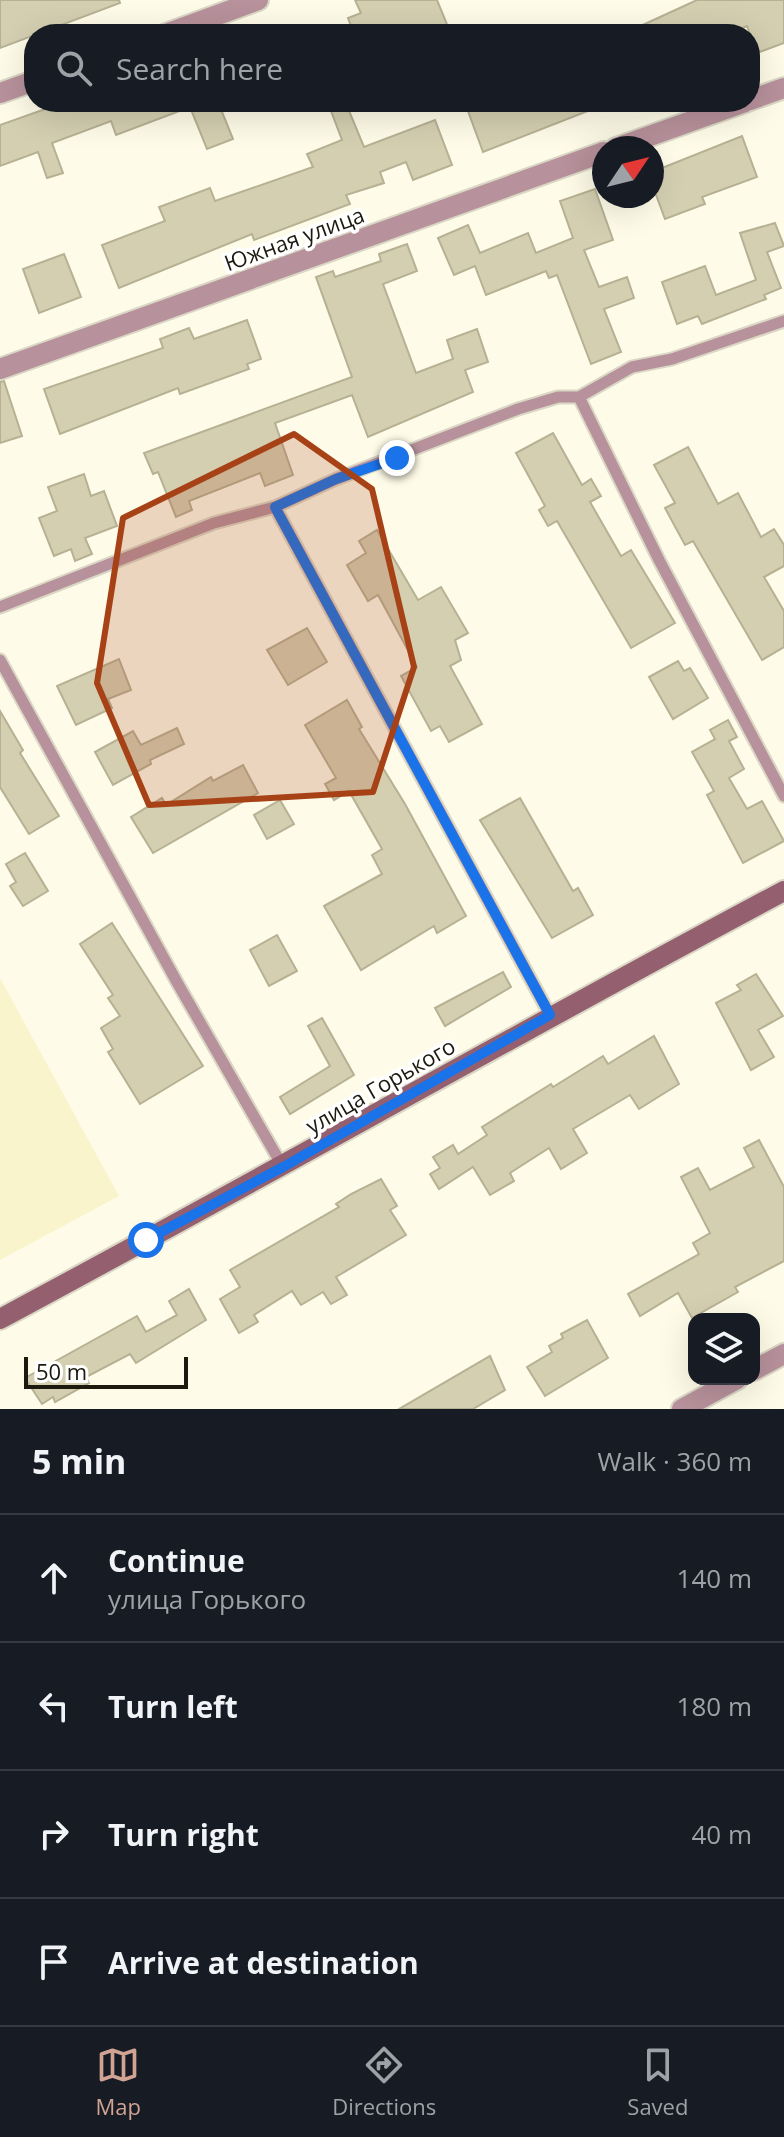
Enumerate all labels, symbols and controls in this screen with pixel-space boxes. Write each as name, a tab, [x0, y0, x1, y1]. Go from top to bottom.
search box	[24, 24, 760, 112]
icon: search	[52, 46, 96, 90]
text: Search here	[116, 48, 283, 89]
north arrow	[592, 136, 664, 208]
street label: Южная улица	[220, 199, 368, 277]
route end	[379, 440, 415, 476]
street label: улица Горького	[300, 1030, 460, 1140]
route start	[128, 1222, 164, 1258]
map controls	[688, 1313, 760, 1385]
button: layers	[688, 1313, 760, 1385]
scale bar	[24, 1353, 188, 1389]
text: 50 m	[36, 1356, 87, 1386]
text: 5 min	[32, 1438, 126, 1484]
text: Walk · 360 m	[598, 1443, 752, 1479]
text: Continue	[108, 1540, 245, 1581]
icon: ahead	[32, 1556, 76, 1600]
text: 140 m	[677, 1560, 752, 1596]
text: улица Горького	[108, 1581, 306, 1617]
icon: left	[32, 1684, 76, 1728]
text: Turn left	[108, 1686, 238, 1727]
text: 180 m	[677, 1688, 752, 1724]
icon: right	[32, 1812, 76, 1856]
text: Turn right	[108, 1814, 259, 1855]
text: 40 m	[691, 1816, 752, 1852]
icon: arrive	[32, 1940, 76, 1984]
text: Arrive at destination	[108, 1942, 419, 1983]
tab: Map	[96, 2043, 141, 2121]
tab: Directions	[332, 2043, 436, 2121]
tab: Saved	[627, 2043, 688, 2121]

